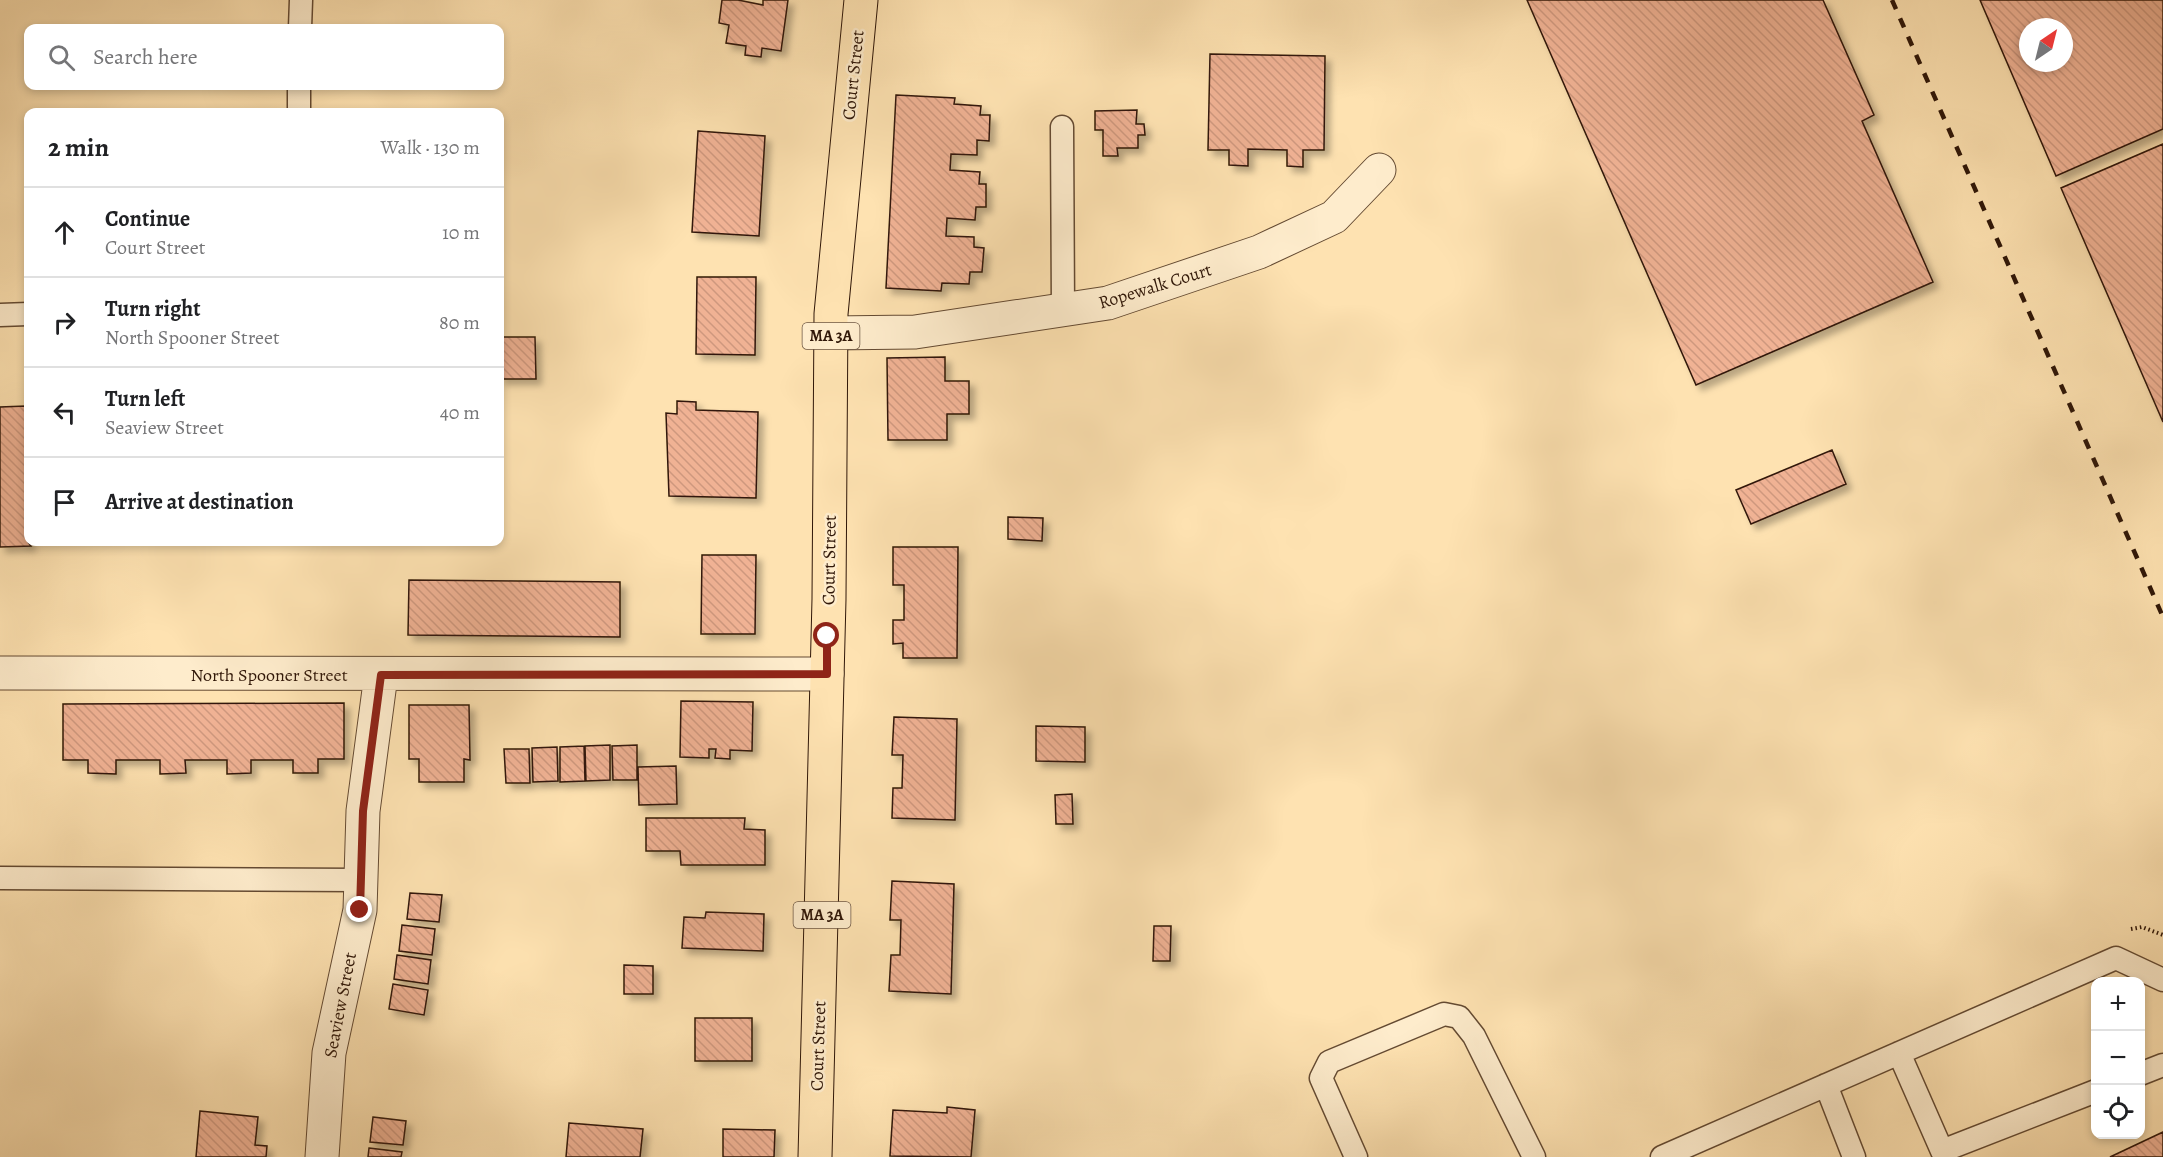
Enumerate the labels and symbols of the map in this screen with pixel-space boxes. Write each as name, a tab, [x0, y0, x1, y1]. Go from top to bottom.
north arrow	[2019, 18, 2073, 72]
street label: Court Street	[836, 29, 870, 121]
street label: Ropewalk Court	[1095, 257, 1215, 315]
road number: MA 3A	[802, 323, 860, 349]
street label: Court Street	[816, 515, 842, 605]
route start	[813, 622, 839, 648]
street label: North Spooner Street	[190, 663, 348, 687]
route end	[346, 896, 372, 922]
road number: MA 3A	[794, 902, 850, 928]
street label: Seaview Street	[318, 950, 362, 1060]
street label: Court Street	[804, 1000, 832, 1092]

